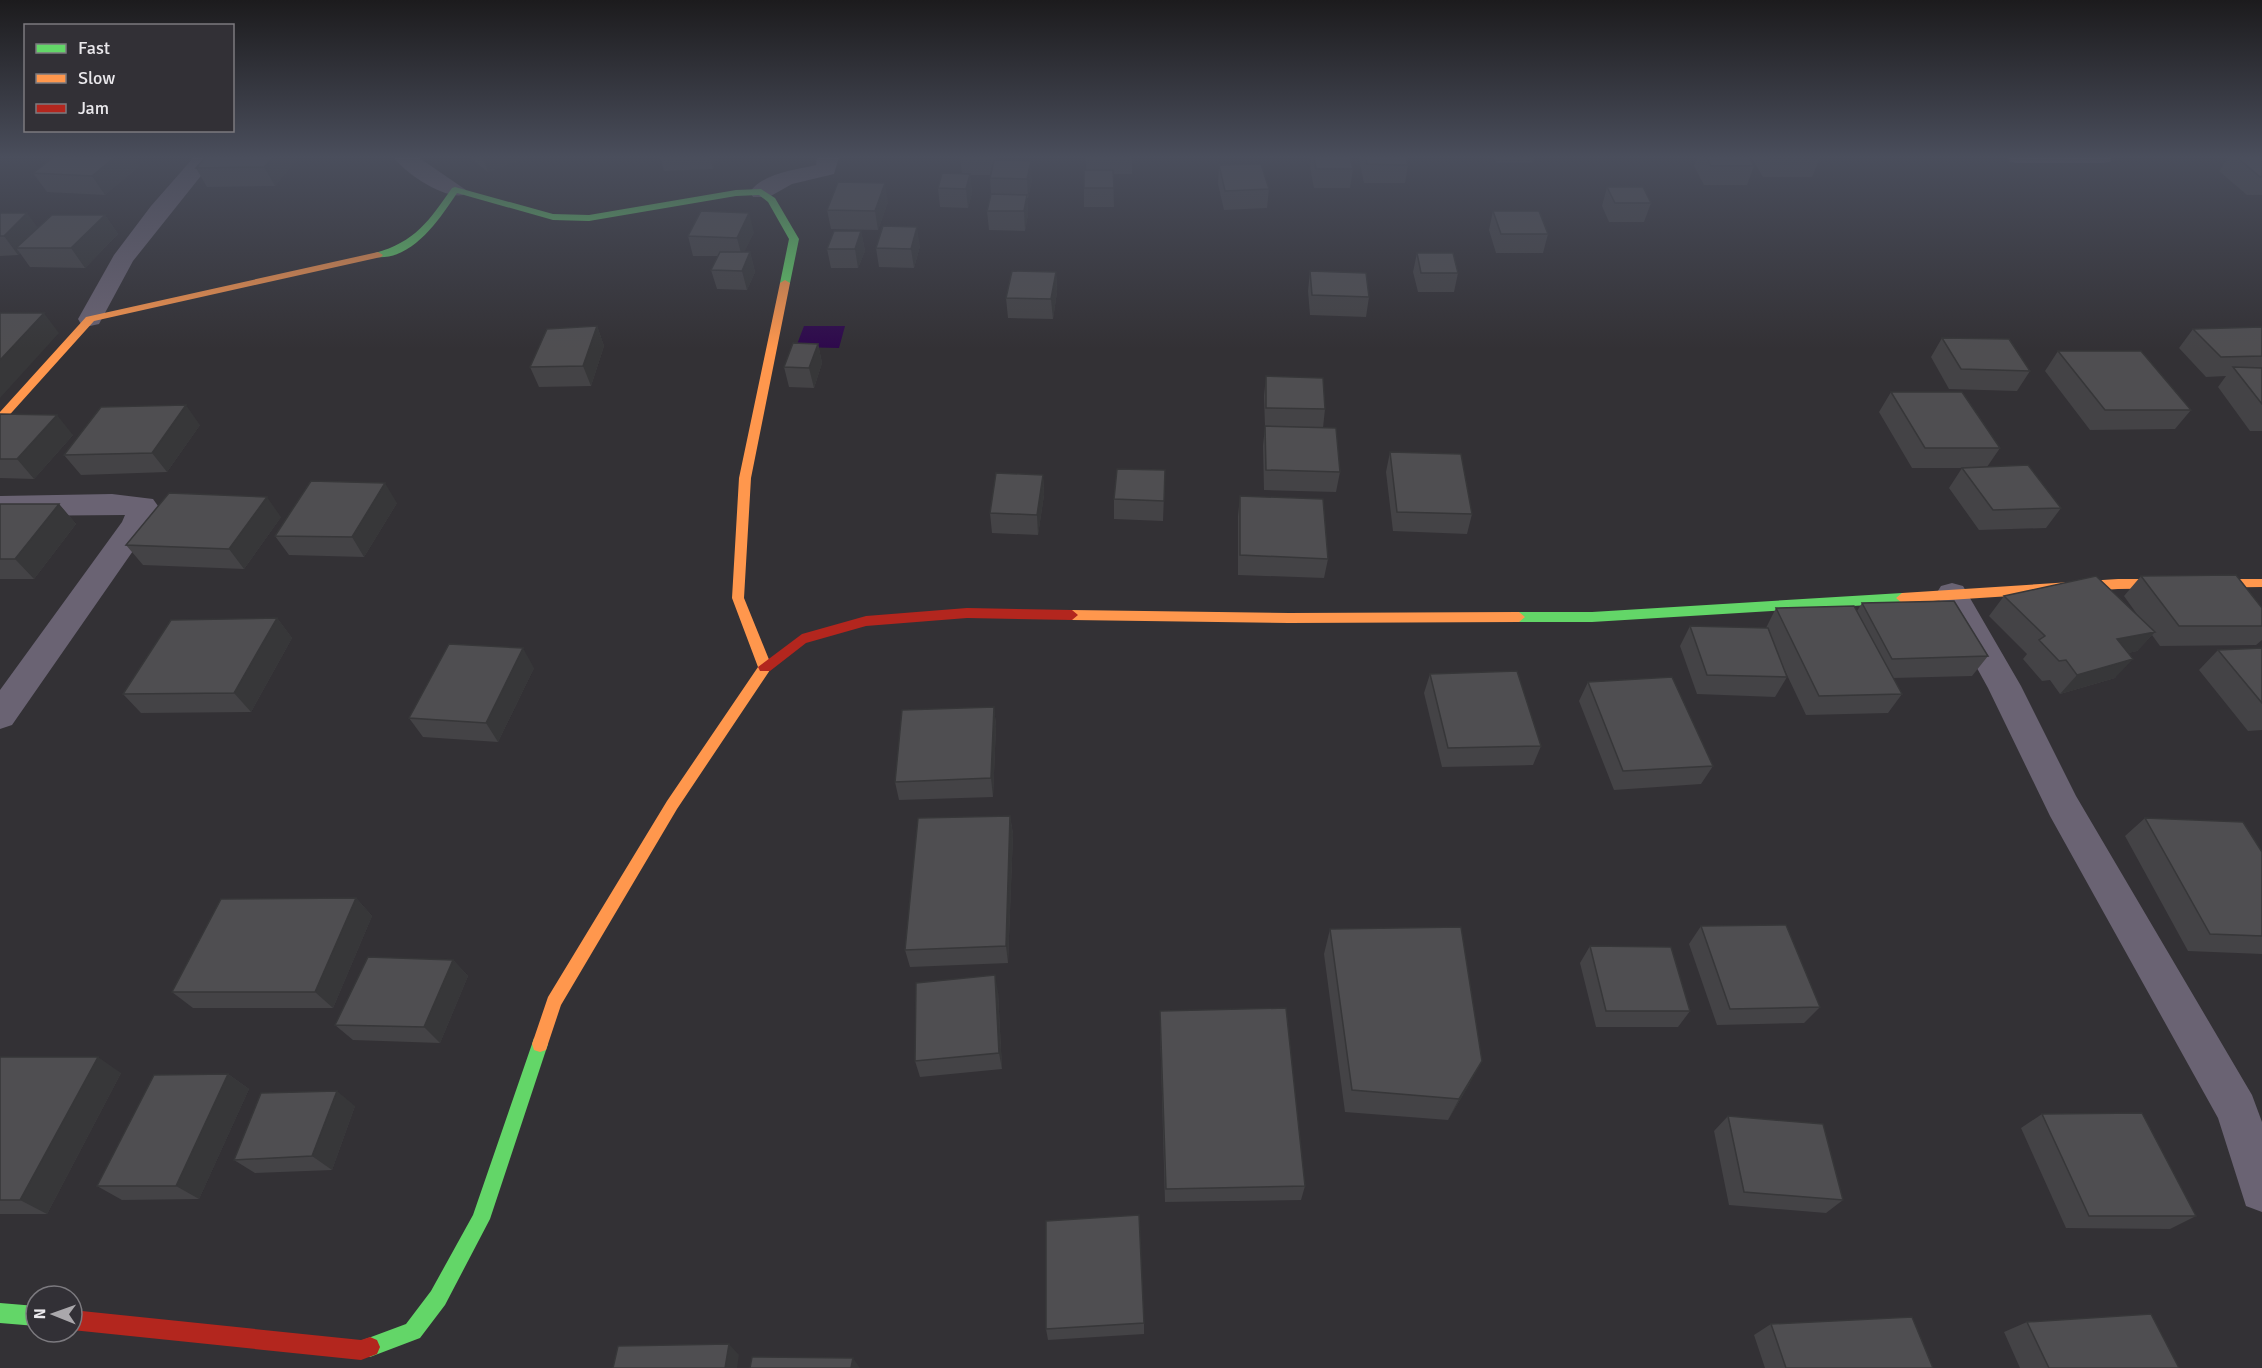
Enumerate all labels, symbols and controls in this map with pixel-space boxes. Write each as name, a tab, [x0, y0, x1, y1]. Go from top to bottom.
legend	[24, 24, 234, 132]
text: Fast	[78, 37, 110, 59]
text: Slow	[78, 67, 115, 89]
text: Jam	[78, 97, 109, 119]
north arrow	[24, 1284, 84, 1344]
text: N	[30, 1308, 50, 1319]

